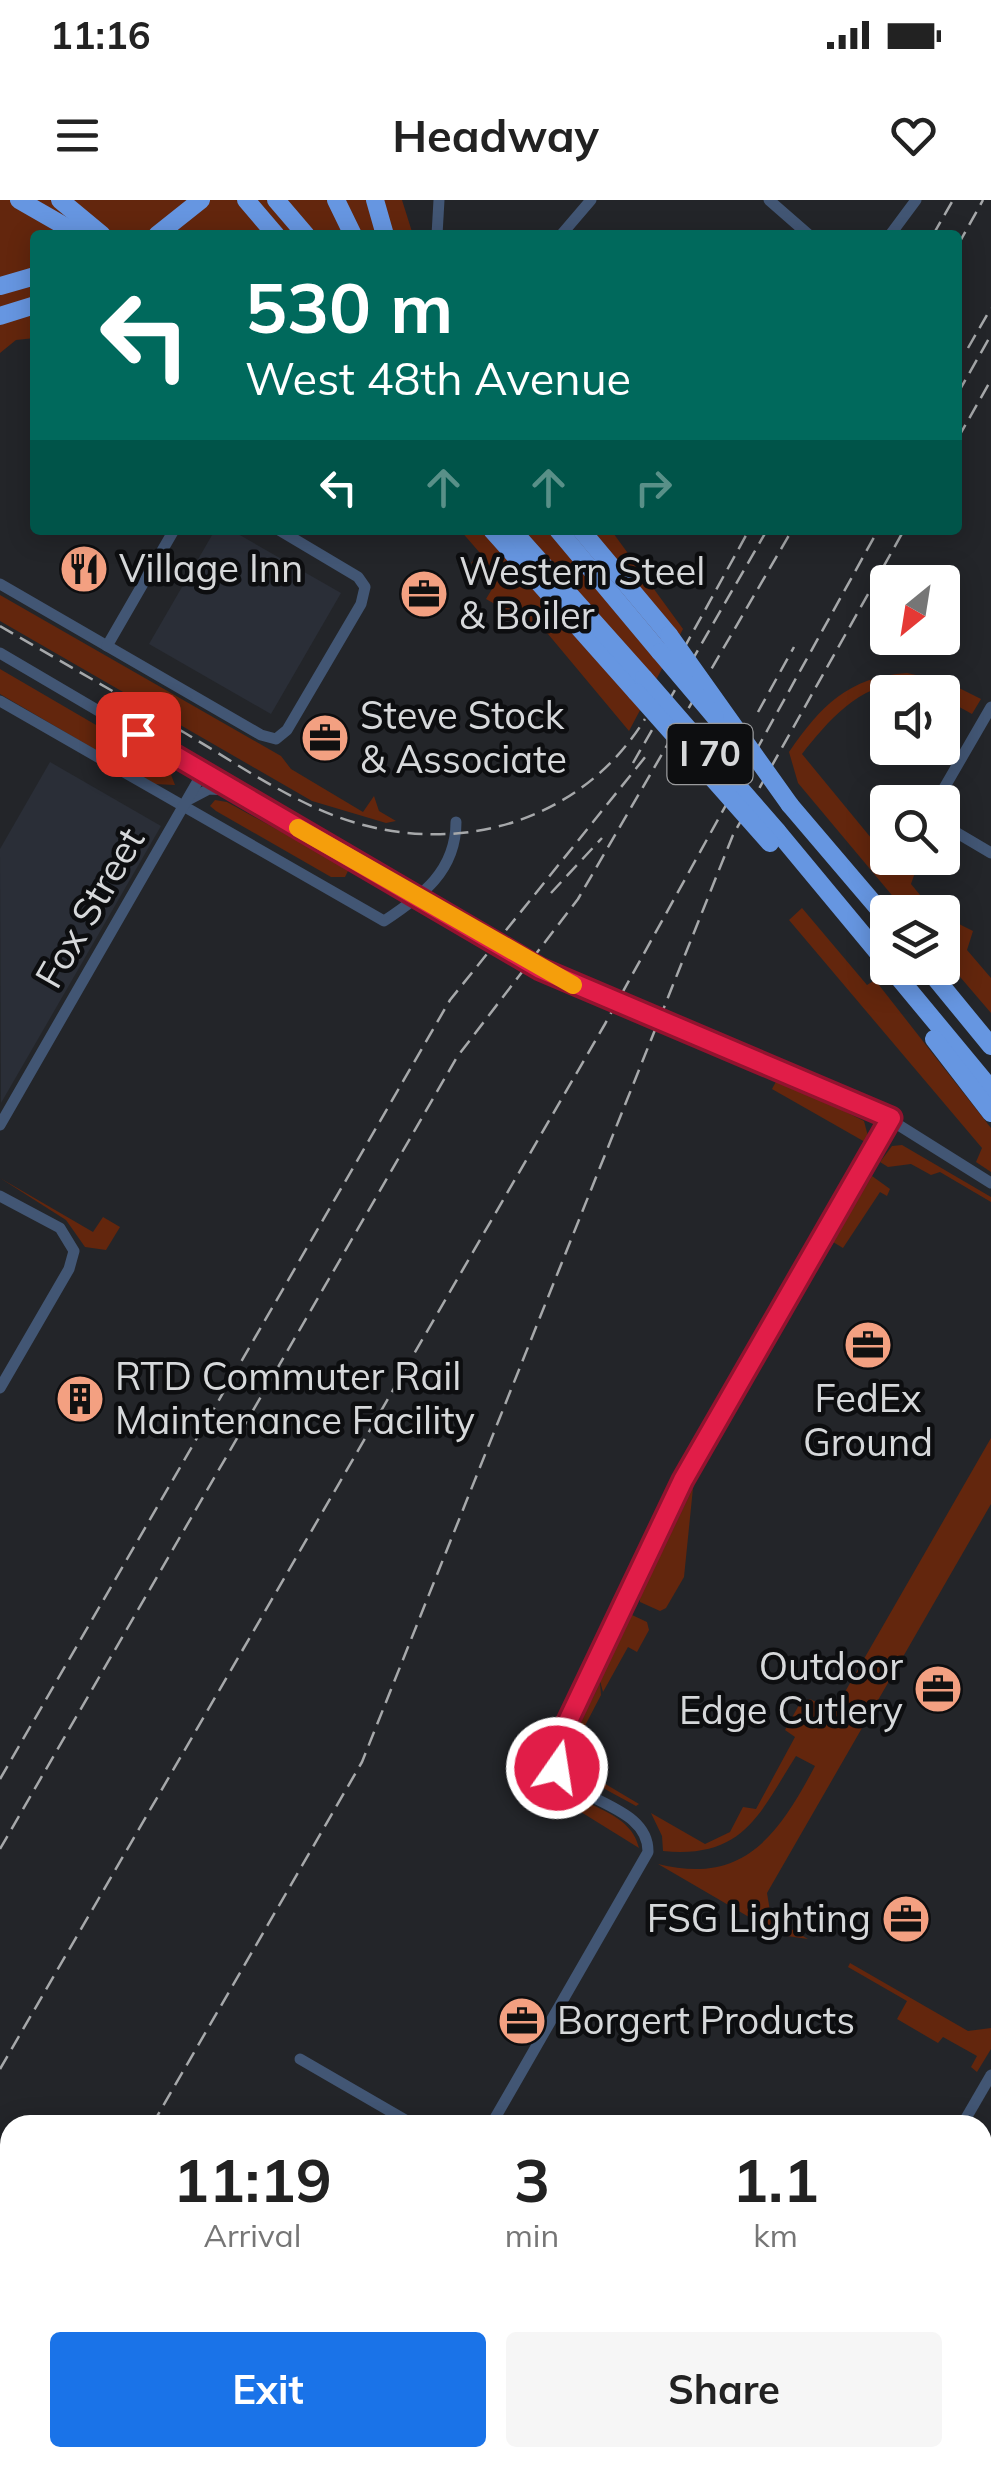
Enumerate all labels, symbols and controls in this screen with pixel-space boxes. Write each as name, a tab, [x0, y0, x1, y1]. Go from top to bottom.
text: 11:16	[50, 11, 151, 59]
text: Headway	[392, 107, 599, 163]
icon: menu	[50, 108, 105, 163]
icon: heart	[886, 108, 941, 163]
text: 530 m	[245, 263, 453, 351]
icon: left	[80, 270, 210, 400]
text: West 48th Avenue	[245, 350, 631, 406]
icon: left	[311, 460, 366, 515]
icon: ahead	[416, 460, 471, 515]
icon: ahead	[521, 460, 576, 515]
icon: right	[626, 460, 681, 515]
restaurant icon: Village Inn	[58, 543, 110, 595]
place label: Village Inn	[119, 544, 303, 592]
place label: Western Steel & Boiler	[459, 547, 705, 639]
north arrow	[870, 565, 960, 655]
map controls	[870, 565, 960, 985]
office icon: Western Steel & Boiler	[398, 568, 450, 620]
button: sound	[870, 675, 960, 765]
place label: Steve Stock & Associate	[360, 691, 567, 783]
pin	[96, 692, 181, 777]
icon: arrive	[111, 707, 166, 762]
office icon: Steve Stock & Associate	[299, 712, 351, 764]
road number: I 70	[668, 724, 752, 784]
button: search	[870, 785, 960, 875]
street label: Fox Street	[24, 819, 154, 996]
button: layers	[870, 895, 960, 985]
office icon: FedEx Ground	[842, 1319, 894, 1371]
place label: RTD Commuter Rail Maintenance Facility	[115, 1352, 475, 1444]
building icon: RTD Commuter Rail Maintenance Facility	[54, 1373, 106, 1425]
place label: FedEx Ground	[803, 1374, 933, 1466]
place label: Outdoor Edge Cutlery	[679, 1642, 903, 1734]
office icon: Outdoor Edge Cutlery	[912, 1663, 964, 1715]
position arrow	[505, 1716, 609, 1820]
office icon: FSG Lighting	[880, 1893, 932, 1945]
place label: FSG Lighting	[647, 1894, 871, 1942]
office icon: Borgert Products	[496, 1995, 548, 2047]
place label: Borgert Products	[557, 1996, 855, 2044]
text: 11:19	[173, 2142, 332, 2217]
text: 3	[514, 2142, 550, 2217]
text: 1.1	[732, 2142, 819, 2217]
text: Arrival	[203, 2215, 301, 2255]
text: min	[505, 2215, 559, 2255]
text: km	[753, 2215, 798, 2255]
button: Exit	[50, 2332, 486, 2447]
button: Share	[506, 2332, 942, 2447]

